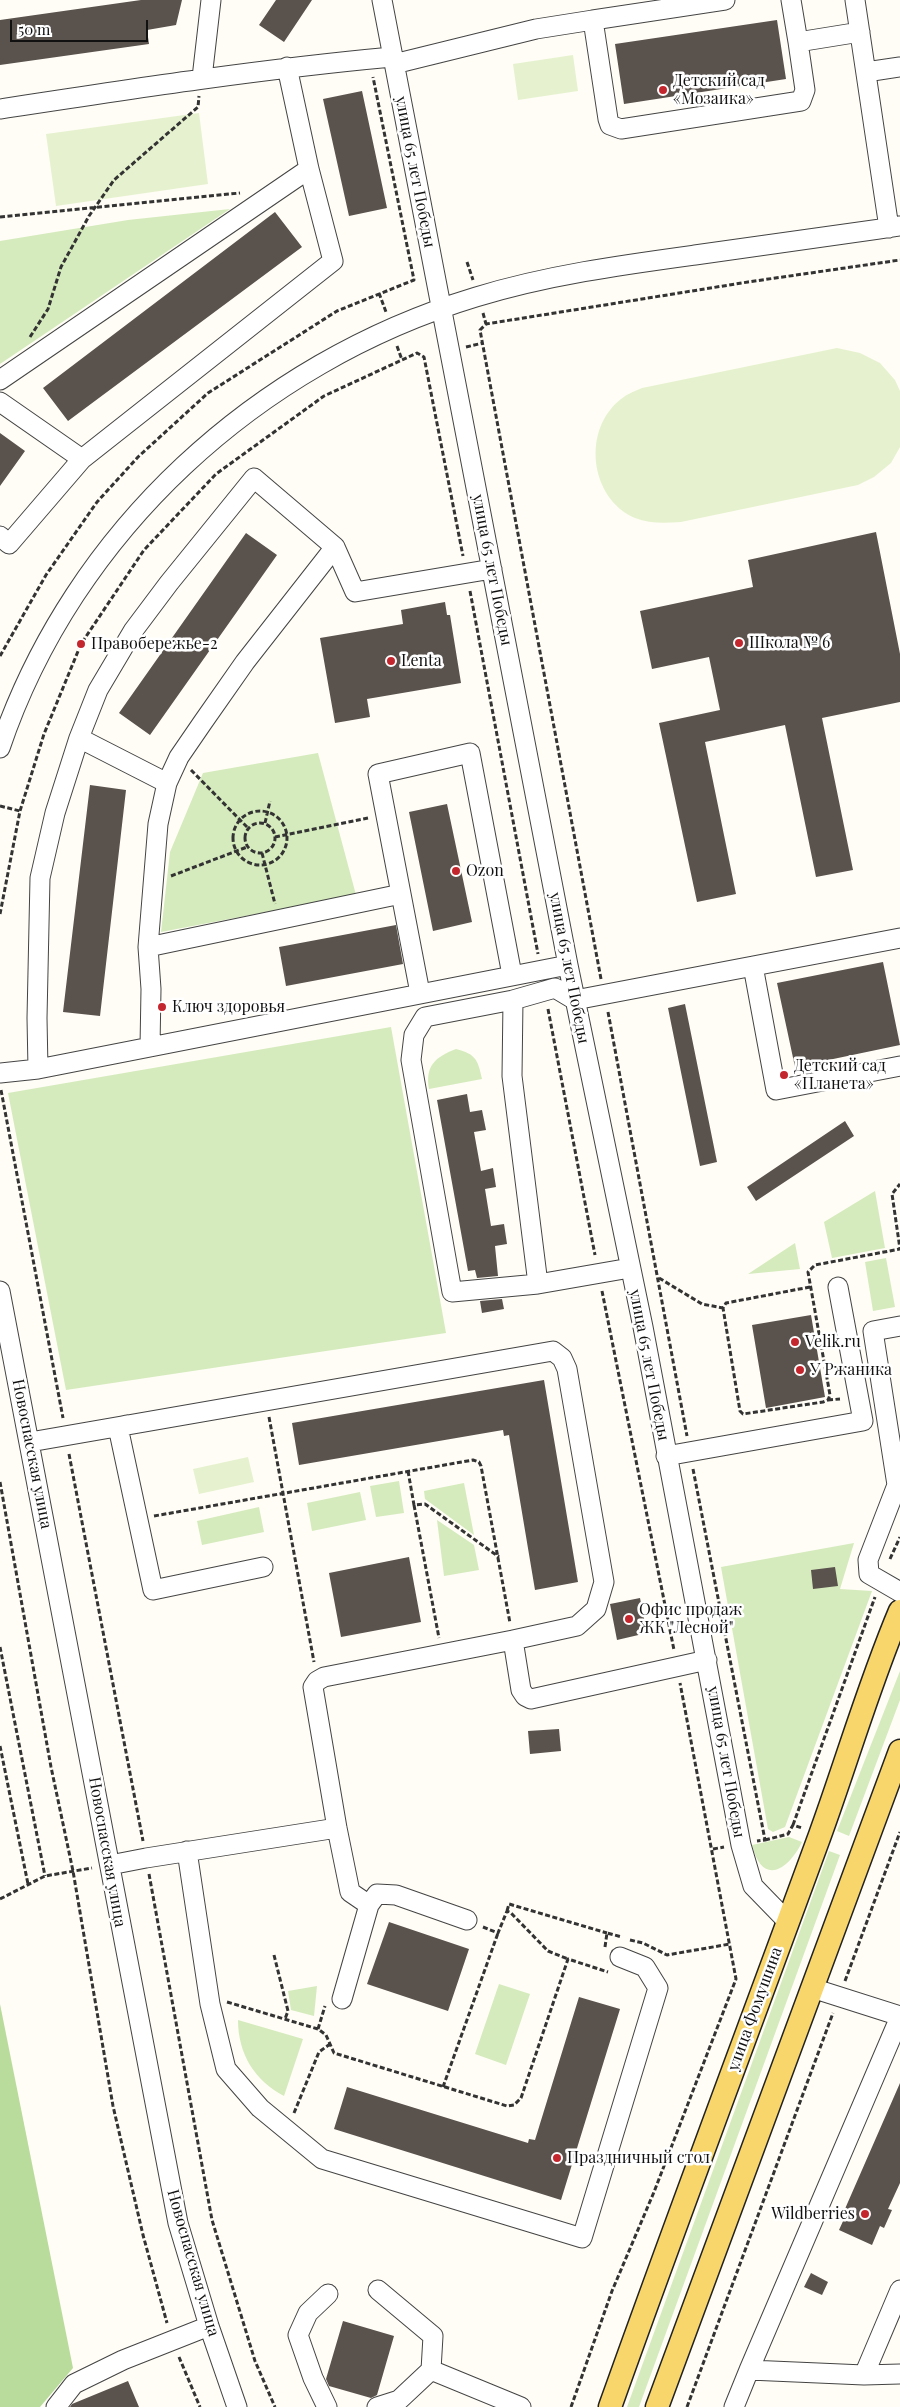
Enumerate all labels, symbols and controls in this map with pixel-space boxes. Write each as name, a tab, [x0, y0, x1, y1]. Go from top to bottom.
scale bar	[12, 10, 150, 42]
text: 50 m	[18, 19, 50, 39]
place label: Детский сад «Мозаика»	[673, 71, 765, 109]
marker: Детский сад «Мозаика»	[657, 84, 669, 96]
street label: улица 65 лет Победы	[391, 95, 439, 249]
street label: улица 65 лет Победы	[468, 493, 516, 647]
place label: Школа № 6	[749, 633, 830, 653]
place label: Правобережье-2	[91, 634, 218, 654]
marker: Школа № 6	[733, 637, 745, 649]
marker: Правобережье-2	[75, 638, 87, 650]
place label: Lenta	[401, 651, 442, 671]
marker: Lenta	[385, 655, 397, 667]
place label: Ozon	[466, 861, 504, 881]
marker: Ozon	[450, 865, 462, 877]
street label: улица 65 лет Победы	[545, 891, 593, 1045]
place label: Ключ здоровья	[172, 997, 285, 1017]
marker: Ключ здоровья	[156, 1001, 168, 1013]
place label: Детский сад «Планета»	[794, 1056, 886, 1094]
marker: Детский сад «Планета»	[778, 1069, 790, 1081]
street label: улица 65 лет Победы	[625, 1288, 673, 1442]
place label: Velik.ru	[805, 1332, 861, 1352]
marker: Velik.ru	[789, 1336, 801, 1348]
place label: У Ржаника	[810, 1360, 892, 1380]
marker: У Ржаника	[794, 1364, 806, 1376]
street label: Новоспасская улица	[8, 1378, 56, 1530]
place label: Офис продаж ЖК "Лесной"	[639, 1600, 742, 1638]
marker: Офис продаж ЖК "Лесной"	[623, 1613, 635, 1625]
street label: улица 65 лет Победы	[703, 1685, 749, 1839]
street label: Новоспасская улица	[84, 1775, 130, 1929]
street label: улица Фомушина	[724, 1945, 786, 2073]
place label: Праздничный стол	[567, 2148, 710, 2168]
marker: Праздничный стол	[551, 2152, 563, 2164]
street label: Новоспасская улица	[163, 2187, 223, 2339]
place label: Wildberries	[771, 2204, 855, 2224]
marker: Wildberries	[859, 2208, 871, 2220]

